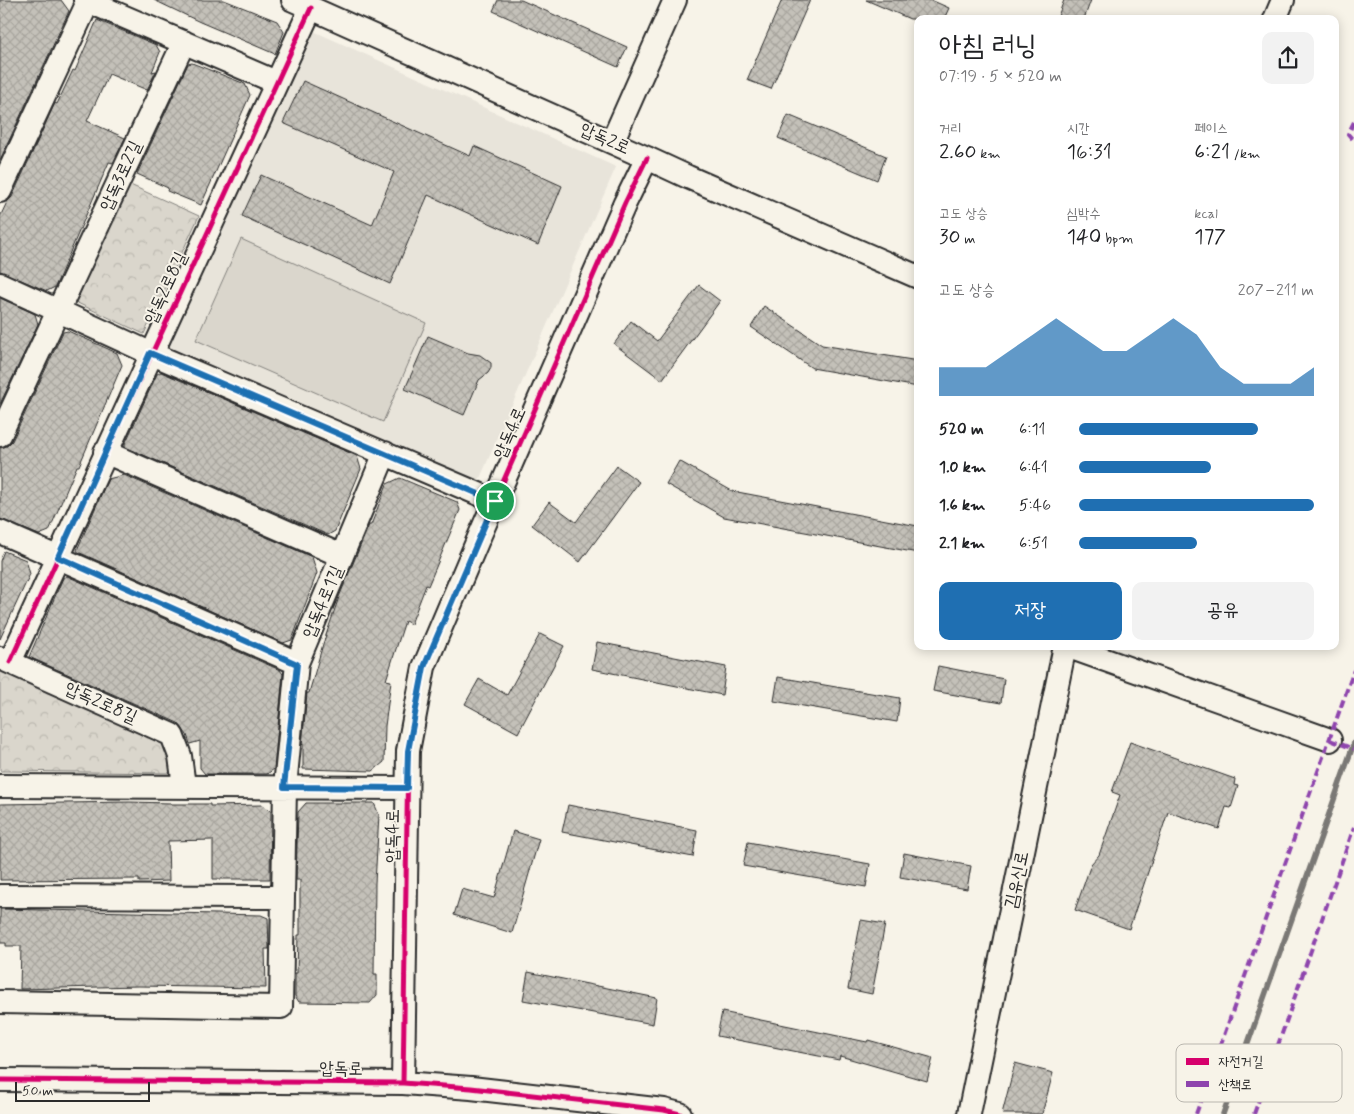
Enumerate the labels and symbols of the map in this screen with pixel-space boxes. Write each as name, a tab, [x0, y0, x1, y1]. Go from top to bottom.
street label: 압독2로	[576, 117, 634, 161]
street label: 압독3로2길	[94, 137, 148, 215]
street label: 압독2로8길	[139, 248, 193, 328]
street label: 압독4로	[488, 403, 532, 463]
pin	[474, 480, 516, 522]
street label: 압독4로1길	[297, 562, 349, 642]
street label: 압독2로8길	[61, 676, 141, 730]
street label: 압독4로	[381, 809, 405, 863]
street label: 김유신로	[999, 849, 1035, 911]
legend	[1176, 1044, 1342, 1102]
text: 자전거길	[1218, 1053, 1264, 1071]
street label: 압독로	[319, 1057, 363, 1081]
text: 산책로	[1218, 1076, 1252, 1094]
scale bar	[15, 1079, 150, 1102]

